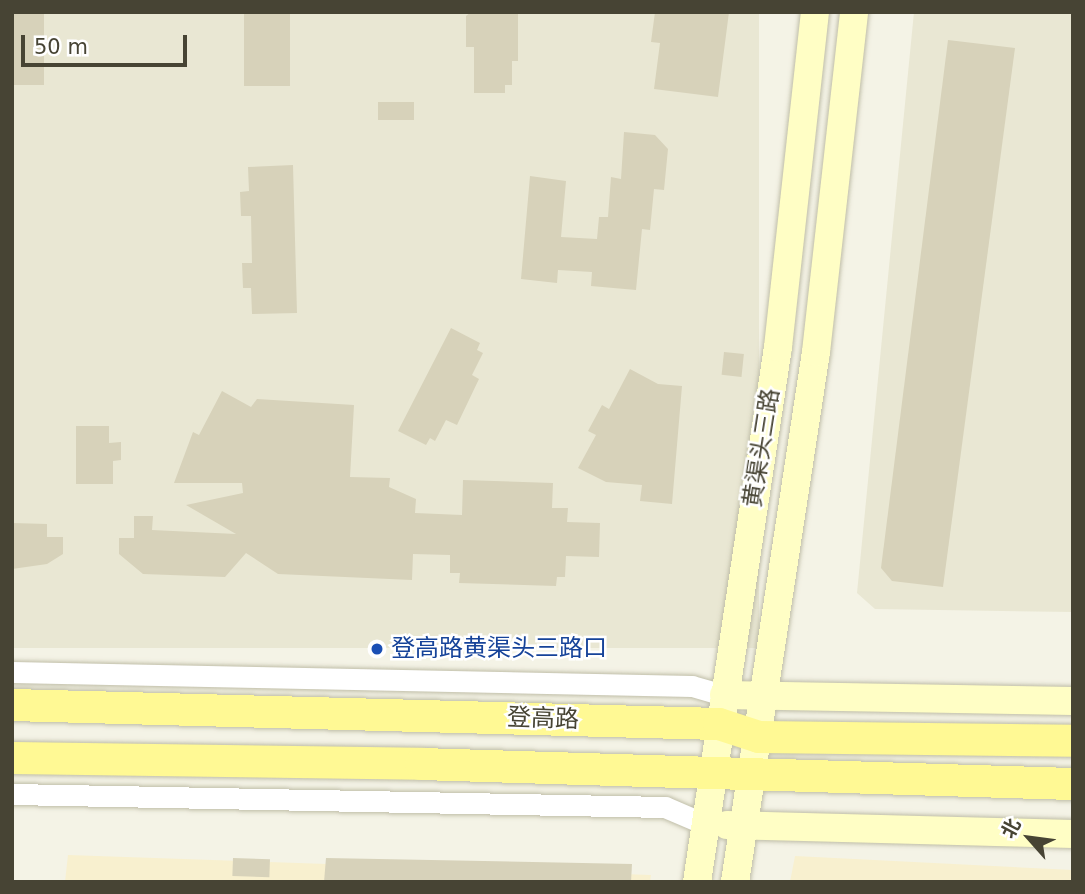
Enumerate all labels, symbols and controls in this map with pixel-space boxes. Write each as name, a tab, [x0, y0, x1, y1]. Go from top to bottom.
scale bar	[24, 21, 191, 65]
text: 50 m	[34, 35, 88, 59]
street label: 黄渠头三路	[738, 386, 786, 510]
place label: 登高路黄渠头三路口	[391, 635, 607, 663]
marker: 登高路黄渠头三路口	[369, 641, 385, 657]
street label: 登高路	[507, 703, 579, 735]
north arrow	[994, 803, 1064, 873]
text: 北	[996, 815, 1025, 842]

